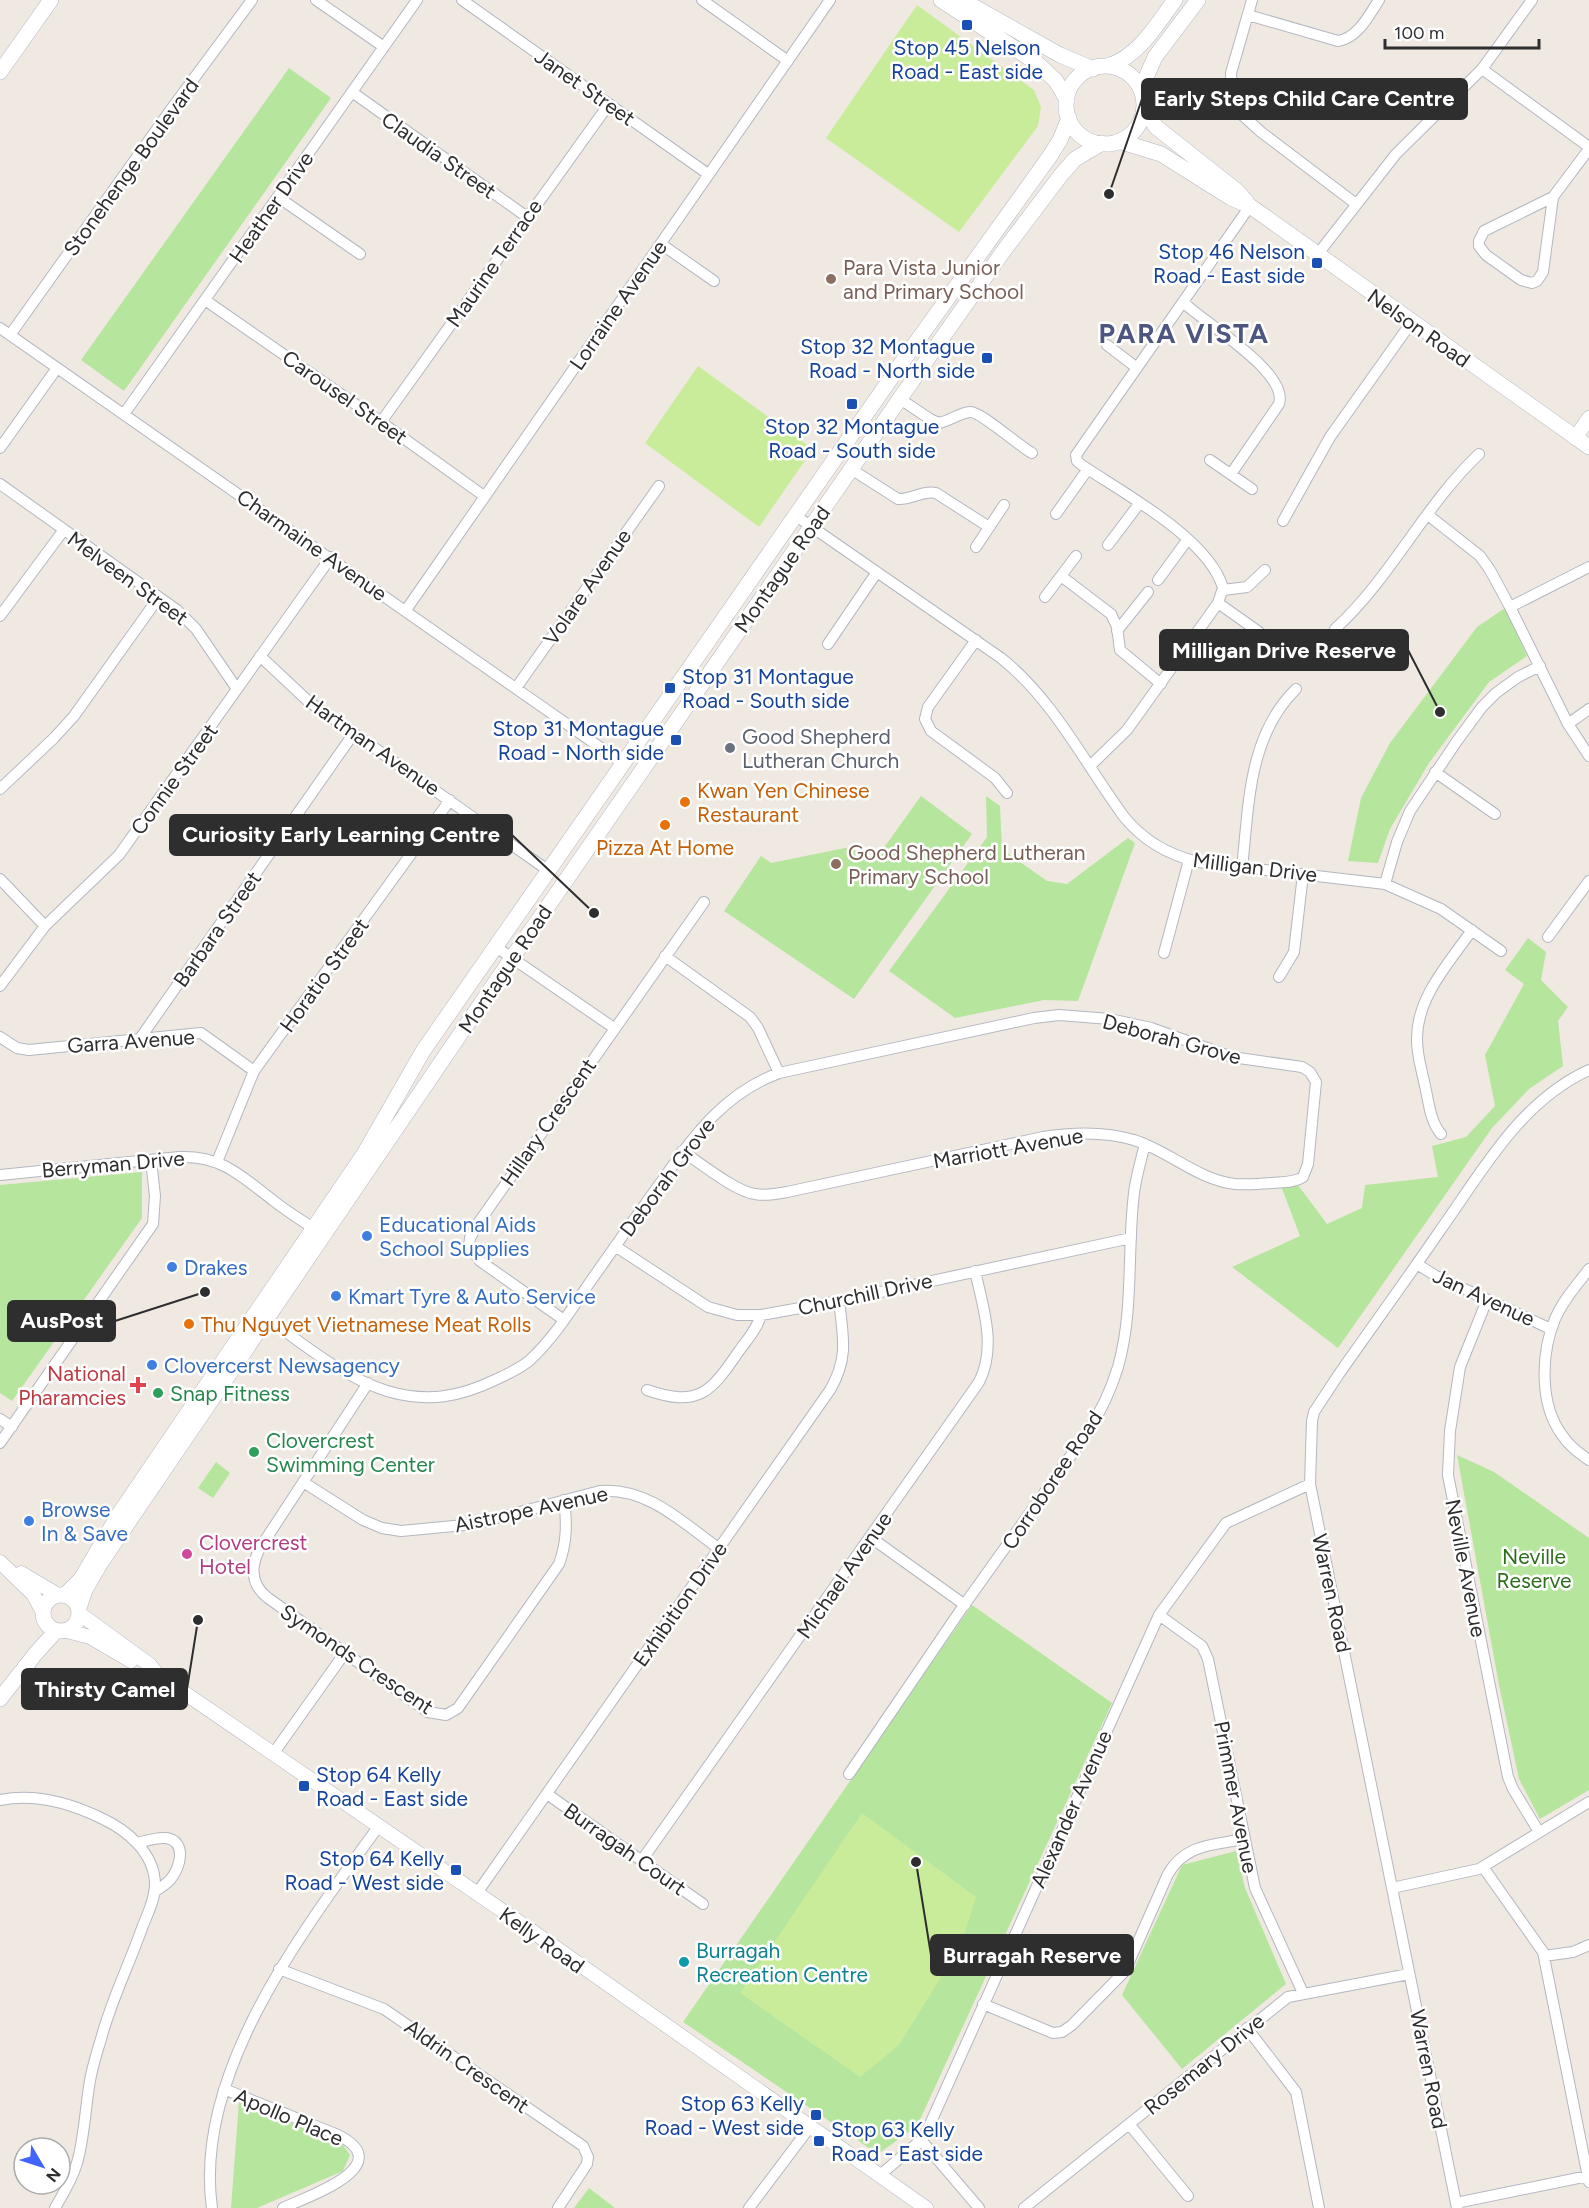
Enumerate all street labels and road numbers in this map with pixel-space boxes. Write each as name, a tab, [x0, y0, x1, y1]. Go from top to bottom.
street label: Janet Street	[530, 43, 640, 131]
street label: Stonehenge Boulevard	[58, 73, 204, 261]
street label: Claudia Street	[377, 106, 501, 204]
street label: Heather Drive	[224, 147, 318, 267]
street label: Maurine Terrace	[441, 194, 547, 332]
street label: Lorraine Avenue	[564, 235, 672, 375]
street label: Nelson Road	[1363, 283, 1475, 373]
street label: Carousel Street	[278, 345, 412, 449]
street label: Charmaine Avenue	[232, 484, 392, 606]
street label: Montague Road	[729, 501, 835, 637]
street label: Volare Avenue	[538, 524, 636, 650]
street label: Melveen Street	[63, 526, 193, 630]
street label: Hartman Avenue	[301, 689, 445, 801]
street label: Connie Street	[125, 719, 223, 839]
street label: Milligan Drive	[1191, 847, 1319, 887]
street label: Barbara Street	[168, 866, 266, 992]
street label: Montague Road	[453, 900, 557, 1038]
street label: Horatio Street	[274, 913, 374, 1037]
street label: Deborah Grove	[1100, 1009, 1244, 1069]
street label: Garra Avenue	[66, 1024, 196, 1058]
street label: Hillary Crescent	[495, 1053, 601, 1191]
street label: Deborah Grove	[614, 1113, 720, 1241]
street label: Marriott Avenue	[931, 1123, 1085, 1173]
street label: Berryman Drive	[40, 1145, 186, 1183]
street label: Jan Avenue	[1429, 1263, 1539, 1331]
street label: Churchill Drive	[796, 1268, 934, 1320]
street label: Corroboree Road	[996, 1406, 1108, 1554]
street label: Aistrope Avenue	[452, 1481, 610, 1537]
street label: Neville Avenue	[1440, 1497, 1492, 1639]
street label: Michael Avenue	[791, 1507, 897, 1643]
street label: Warren Road	[1307, 1531, 1357, 1655]
street label: Exhibition Drive	[628, 1537, 732, 1671]
street label: Symonds Crescent	[276, 1599, 438, 1719]
street label: Primmer Avenue	[1209, 1719, 1263, 1875]
street label: Alexander Avenue	[1025, 1726, 1117, 1892]
street label: Burragah Court	[559, 1798, 691, 1900]
street label: Kelly Road	[495, 1902, 589, 1978]
street label: Warren Road	[1405, 2007, 1453, 2131]
street label: Rosemary Drive	[1139, 2008, 1269, 2120]
street label: Aldrin Crescent	[400, 2014, 534, 2118]
street label: Apollo Place	[231, 2083, 347, 2151]

